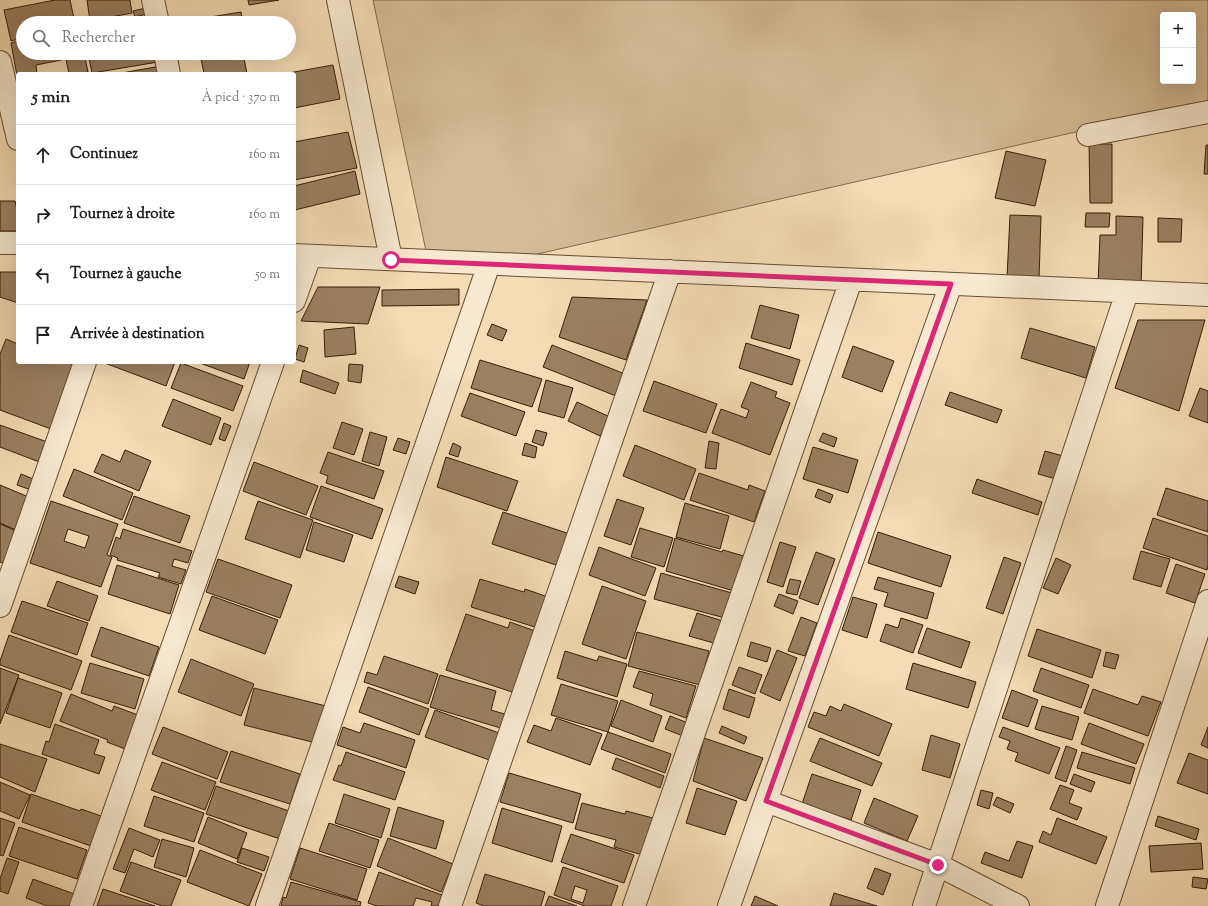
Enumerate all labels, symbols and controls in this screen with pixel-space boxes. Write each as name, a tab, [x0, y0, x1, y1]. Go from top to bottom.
map controls	[1160, 12, 1196, 84]
button: +	[1160, 12, 1196, 48]
search box	[16, 16, 296, 60]
icon: search	[30, 27, 52, 49]
text: Rechercher	[62, 28, 135, 49]
button: −	[1160, 48, 1196, 84]
text: 5 min	[32, 86, 70, 110]
text: À pied · 370 m	[202, 89, 280, 107]
icon: ahead	[32, 144, 54, 166]
text: Continuez	[70, 144, 138, 165]
text: 160 m	[249, 146, 280, 164]
icon: right	[32, 204, 54, 226]
text: Tournez à droite	[70, 204, 175, 225]
text: 160 m	[249, 206, 280, 224]
route start	[382, 251, 400, 269]
icon: left	[32, 264, 54, 286]
text: Tournez à gauche	[70, 264, 181, 285]
text: 50 m	[255, 266, 280, 284]
icon: arrive	[32, 324, 54, 346]
text: Arrivée à destination	[70, 324, 205, 345]
route end	[929, 856, 947, 874]

